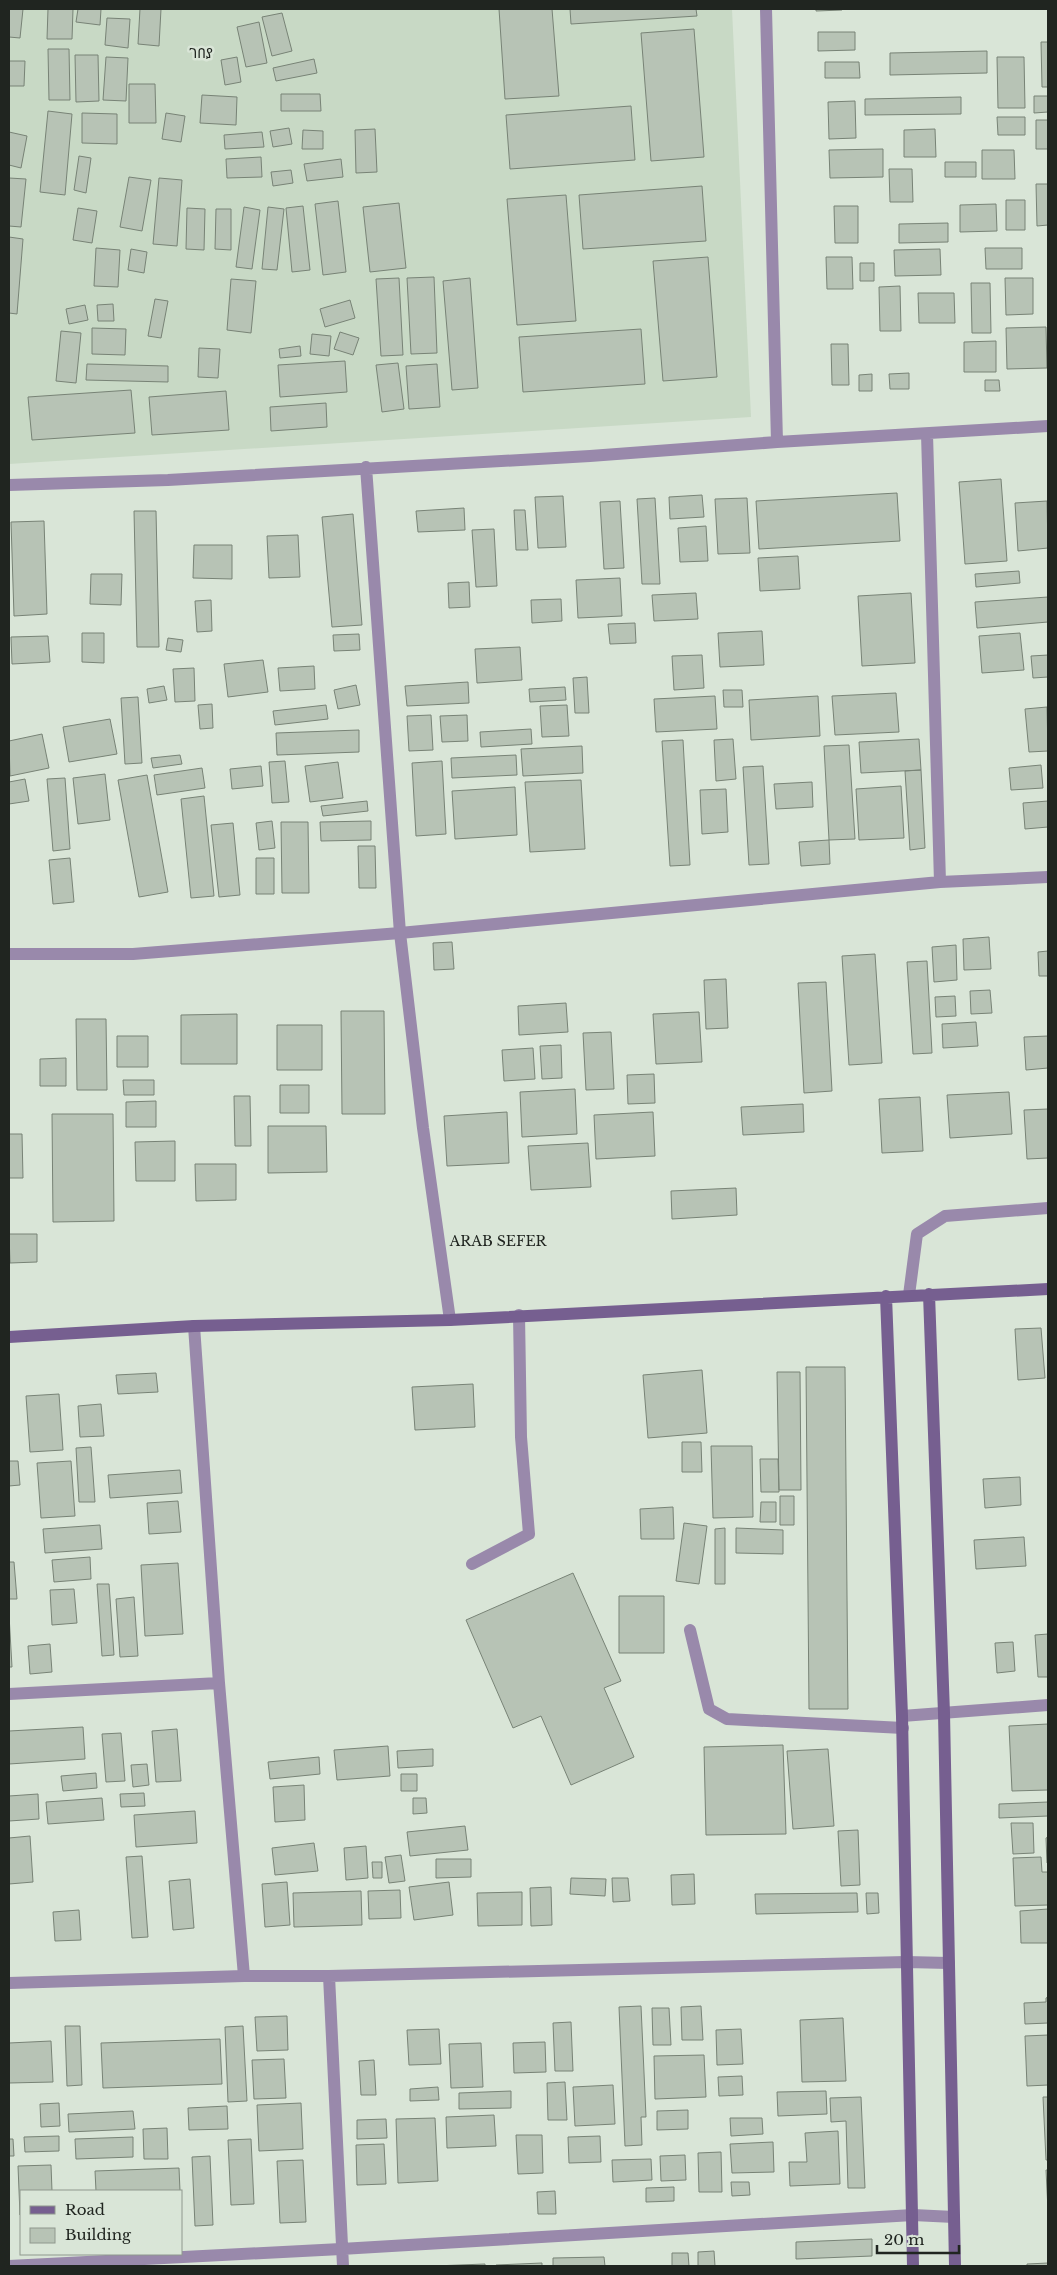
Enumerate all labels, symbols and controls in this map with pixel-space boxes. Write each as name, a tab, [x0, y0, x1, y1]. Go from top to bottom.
district label: ገበያ	[189, 44, 213, 62]
district label: ARAB SEFER	[448, 1232, 548, 1250]
legend	[20, 2190, 182, 2255]
text: Road	[65, 2200, 105, 2219]
scale bar	[877, 2222, 960, 2254]
text: Building	[65, 2225, 132, 2244]
text: 20 m	[884, 2230, 924, 2249]

